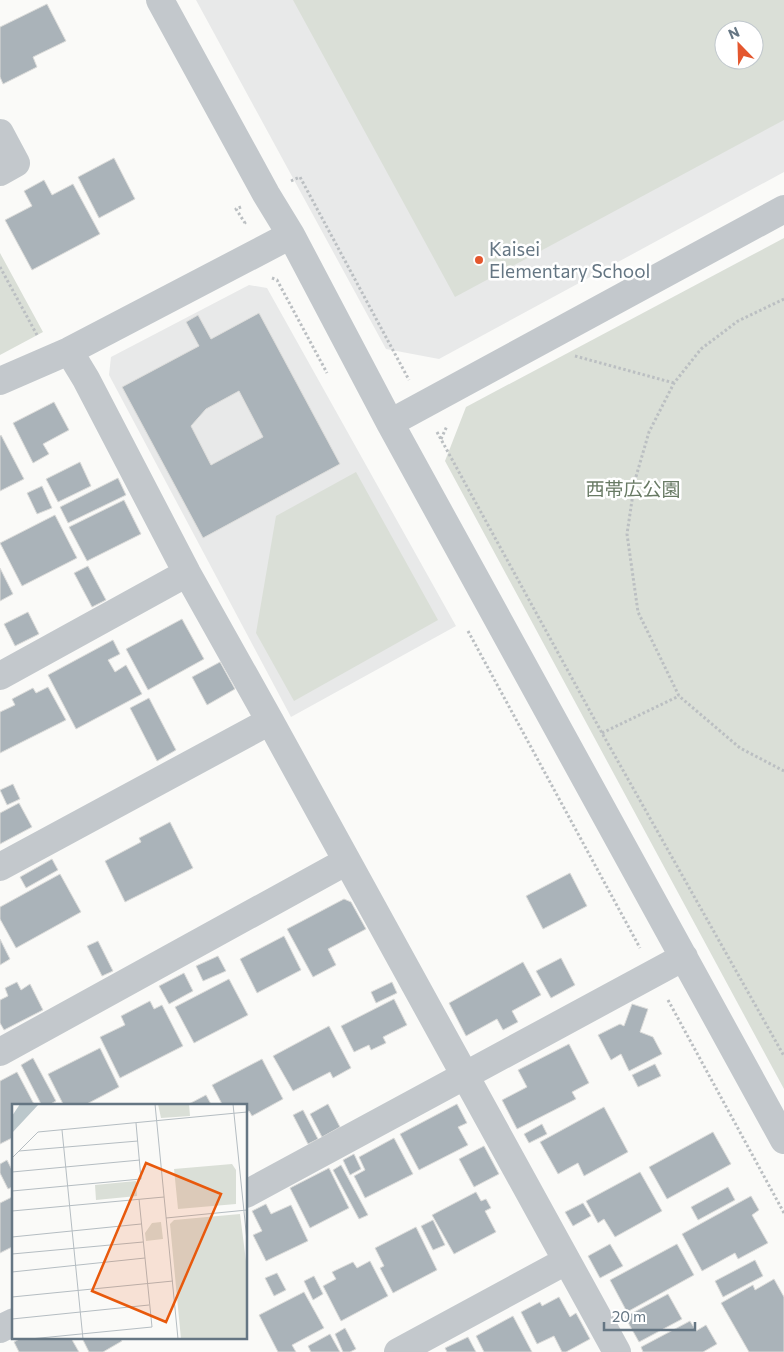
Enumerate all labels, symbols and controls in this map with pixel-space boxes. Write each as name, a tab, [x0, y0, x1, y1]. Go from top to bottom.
north arrow	[714, 20, 764, 70]
text: N	[726, 23, 742, 42]
place label: Kaisei Elementary School	[489, 237, 650, 282]
marker: Kaisei Elementary School	[473, 254, 485, 266]
park label: 西帯広公園	[585, 477, 681, 500]
inset map	[12, 1104, 248, 1340]
scale bar	[604, 1300, 695, 1332]
text: 20 m	[612, 1307, 646, 1325]

